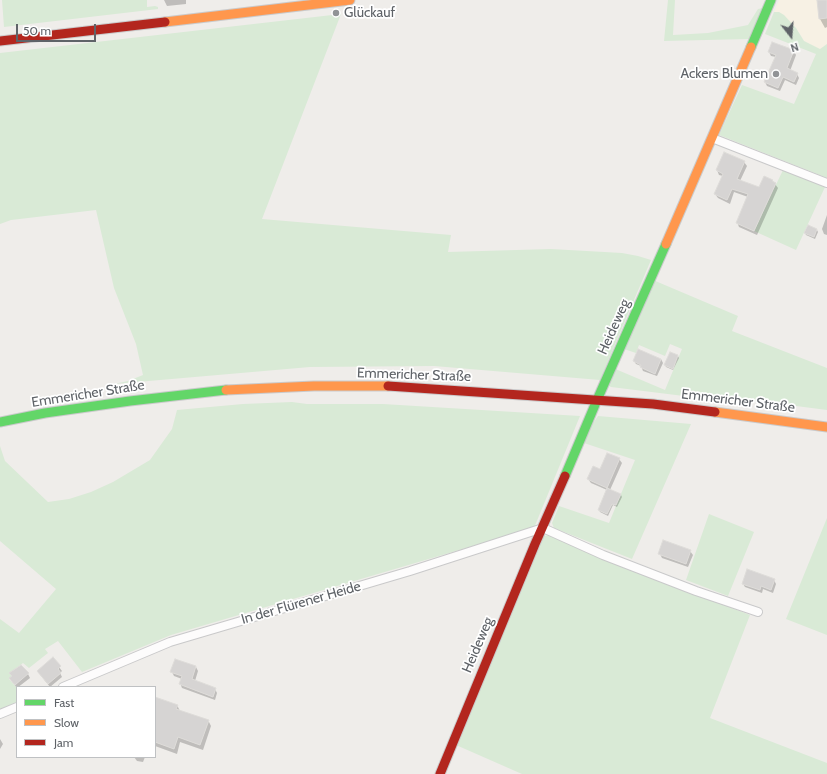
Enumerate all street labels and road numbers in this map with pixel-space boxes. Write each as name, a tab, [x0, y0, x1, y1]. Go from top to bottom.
street label: Heideweg	[594, 297, 634, 357]
street label: Emmericher Straße	[357, 365, 471, 385]
street label: Emmericher Straße	[30, 377, 146, 411]
street label: Emmericher Straße	[680, 386, 796, 416]
street label: In der Flürener Heide	[239, 578, 363, 628]
street label: Heideweg	[459, 615, 497, 675]

